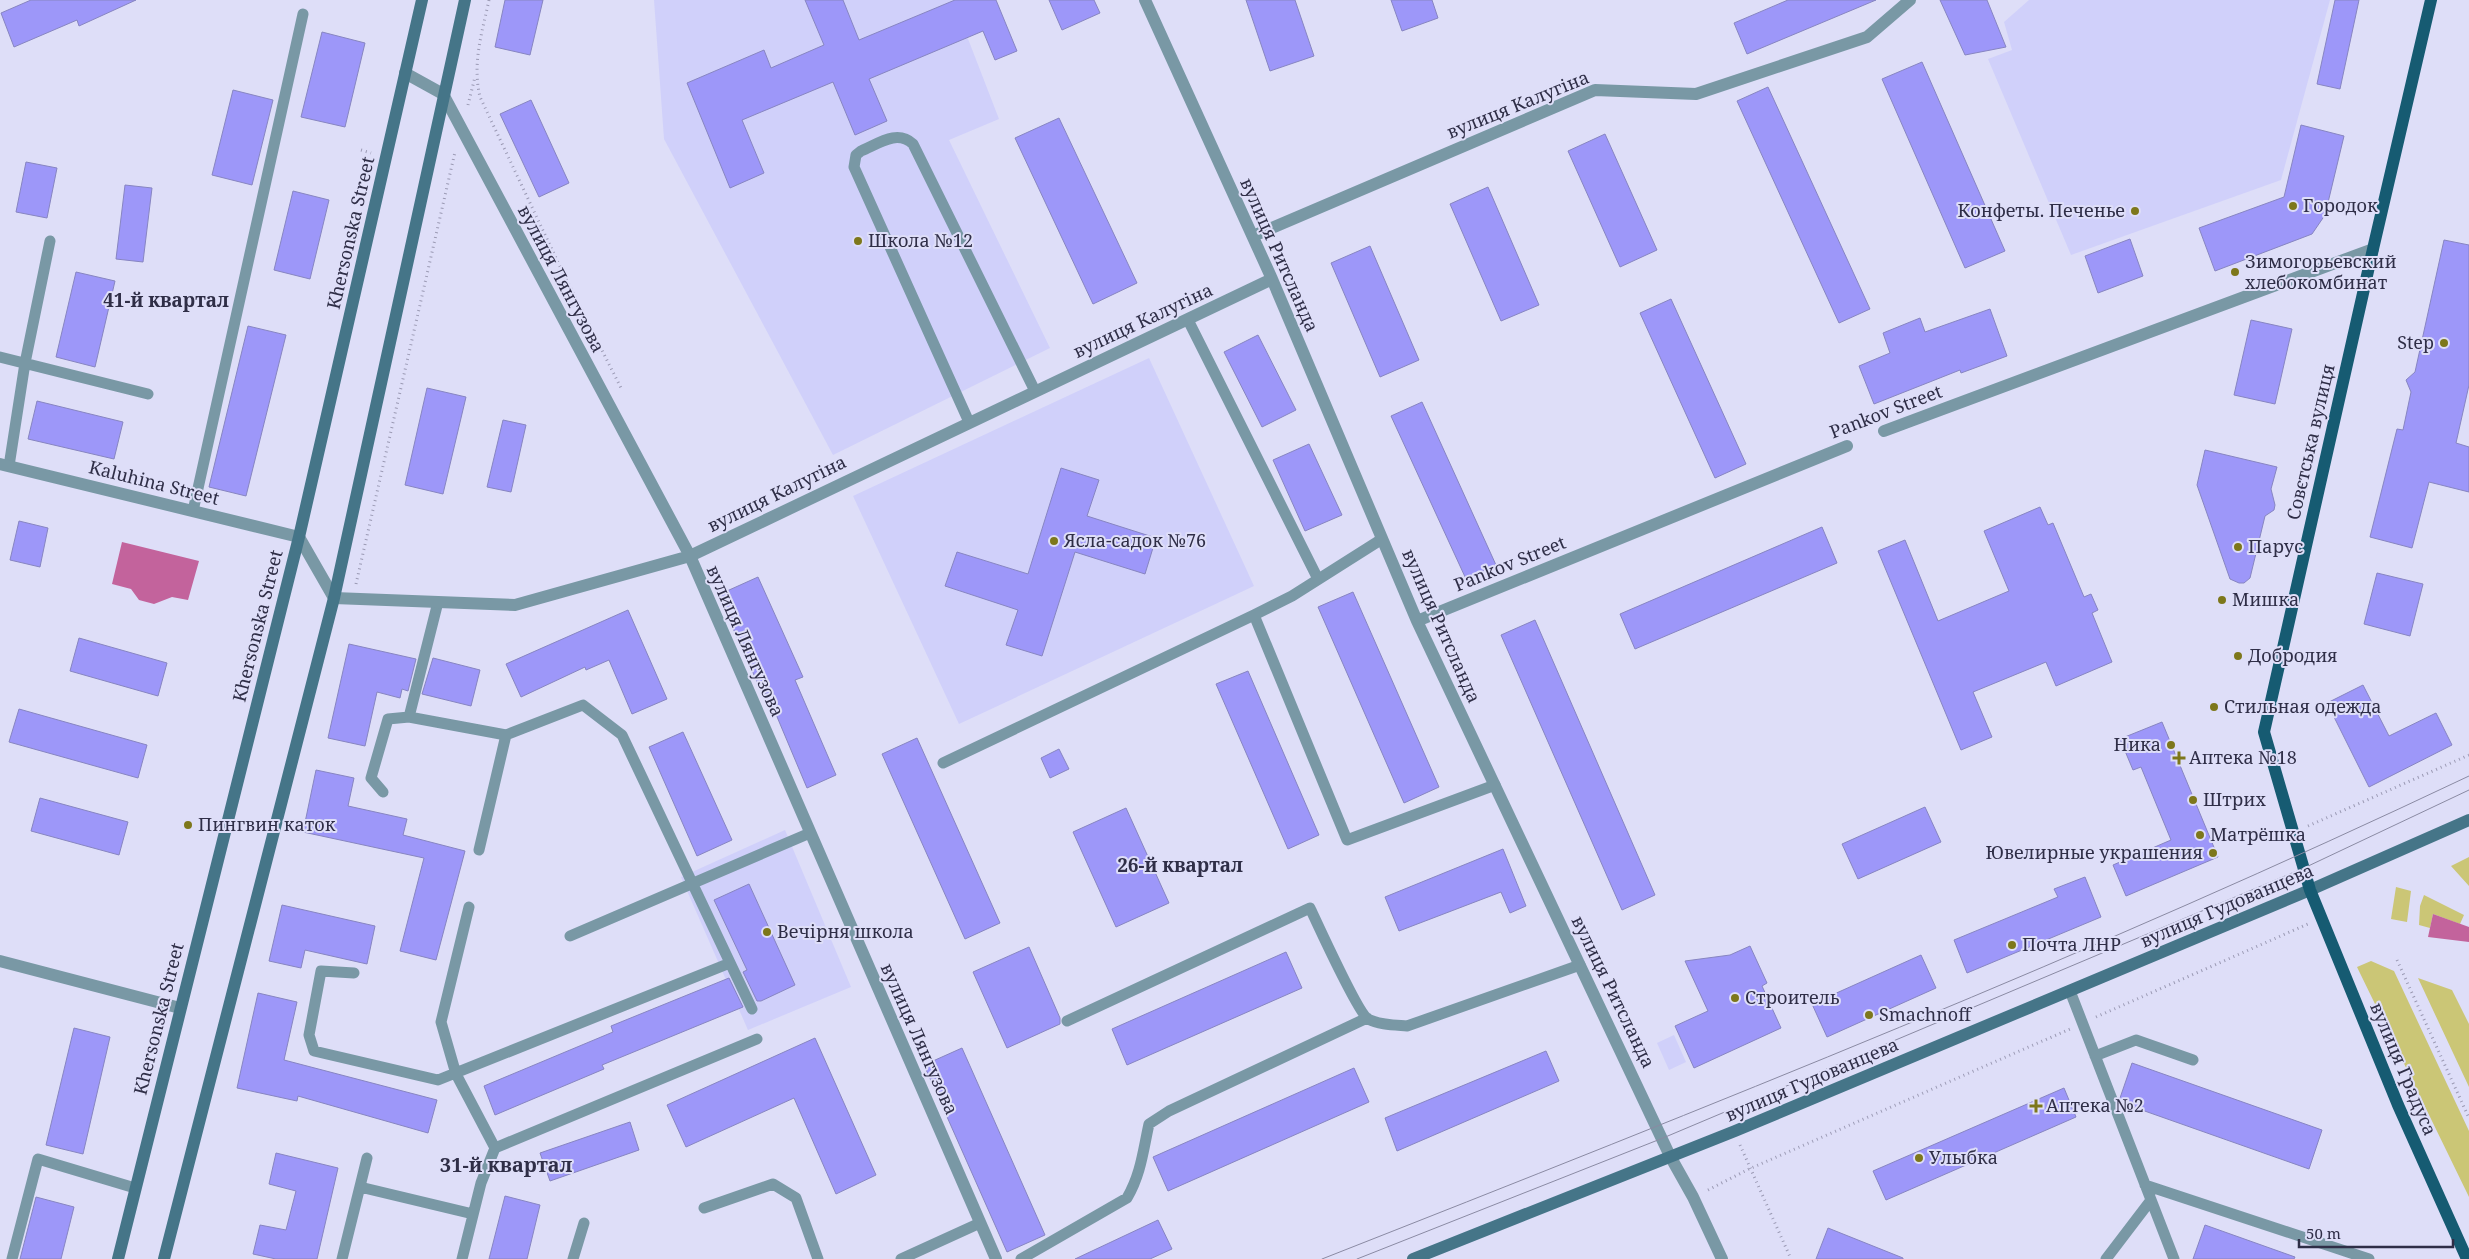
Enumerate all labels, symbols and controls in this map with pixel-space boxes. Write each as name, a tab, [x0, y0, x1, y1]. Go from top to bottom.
street label: вулиця Калугіна	[1443, 65, 1592, 144]
street label: Khersonska Street	[321, 154, 379, 311]
street label: вулиця Ритсланда	[1235, 174, 1325, 336]
place label: Городок	[2303, 193, 2378, 217]
place label: Конфеты. Печенье	[1958, 198, 2125, 222]
marker: Городок	[2287, 200, 2299, 212]
street label: вулиця Лянгузова	[513, 201, 611, 356]
marker: Конфеты. Печенье	[2129, 205, 2141, 217]
place label: Школа №12	[868, 228, 973, 252]
marker: Школа №12	[852, 235, 864, 247]
place label: Зимогорьевский хлебокомбинат	[2245, 249, 2397, 294]
marker: Зимогорьевский хлебокомбинат	[2229, 266, 2241, 278]
street label: вулиця Калугіна	[1069, 277, 1216, 363]
district label: 41-й квартал	[103, 287, 229, 313]
place label: Step	[2397, 330, 2434, 354]
marker: Step	[2438, 337, 2450, 349]
street label: Совєтська вулиця	[2280, 361, 2340, 522]
street label: Pankov Street	[1826, 379, 1945, 443]
street label: вулиця Калугіна	[703, 449, 850, 537]
street label: Kaluhina Street	[87, 454, 222, 510]
place label: Ясла-садок №76	[1063, 528, 1206, 552]
street label: Pankov Street	[1450, 530, 1569, 596]
place label: Парус	[2248, 534, 2303, 558]
marker: Ясла-садок №76	[1048, 535, 1060, 547]
marker: Парус	[2232, 541, 2244, 553]
street label: вулиця Ритсланда	[1397, 545, 1487, 707]
street label: Khersonska Street	[227, 547, 288, 704]
street label: вулиця Лянгузова	[702, 561, 790, 720]
place label: Мишка	[2232, 587, 2299, 611]
marker: Мишка	[2216, 594, 2228, 606]
place label: Добродия	[2248, 643, 2338, 667]
marker: Добродия	[2232, 650, 2244, 662]
place label: Стильная одежда	[2224, 694, 2382, 718]
marker: Стильная одежда	[2208, 701, 2220, 713]
place label: Ника	[2114, 732, 2161, 756]
marker: Ника	[2165, 739, 2177, 751]
place label: Аптека №18	[2189, 745, 2297, 769]
marker: Аптека №18	[2173, 752, 2185, 764]
place label: Штрих	[2203, 787, 2266, 811]
marker: Штрих	[2187, 794, 2199, 806]
place label: Пингвин каток	[198, 812, 336, 836]
marker: Пингвин каток	[182, 819, 194, 831]
place label: Матрёшка	[2210, 822, 2306, 846]
marker: Матрёшка	[2194, 829, 2206, 841]
place label: Ювелирные украшения	[1986, 840, 2203, 864]
marker: Ювелирные украшения	[2207, 847, 2219, 859]
district label: 26-й квартал	[1117, 852, 1243, 878]
street label: вулиця Гудованцева	[2136, 858, 2317, 952]
street label: вулиця Ритсланда	[1567, 911, 1661, 1072]
place label: Вечірня школа	[777, 919, 914, 943]
marker: Вечірня школа	[761, 926, 773, 938]
place label: Почта ЛНР	[2022, 932, 2121, 956]
marker: Почта ЛНР	[2006, 939, 2018, 951]
street label: Khersonska Street	[128, 940, 189, 1097]
street label: вулиця Лянгузова	[876, 959, 964, 1118]
place label: Строитель	[1745, 985, 1840, 1009]
marker: Строитель	[1729, 992, 1741, 1004]
street label: вулиця Градуса	[2365, 998, 2443, 1139]
place label: Smachnoff	[1879, 1002, 1972, 1026]
marker: Smachnoff	[1863, 1009, 1875, 1021]
street label: вулиця Гудованцева	[1721, 1032, 1902, 1126]
place label: Аптека №2	[2046, 1093, 2144, 1117]
marker: Аптека №2	[2030, 1100, 2042, 1112]
place label: Улыбка	[1929, 1145, 1998, 1169]
district label: 31-й квартал	[440, 1151, 573, 1178]
marker: Улыбка	[1913, 1152, 1925, 1164]
scale bar	[2299, 1216, 2453, 1248]
text: 50 m	[2306, 1223, 2341, 1243]

